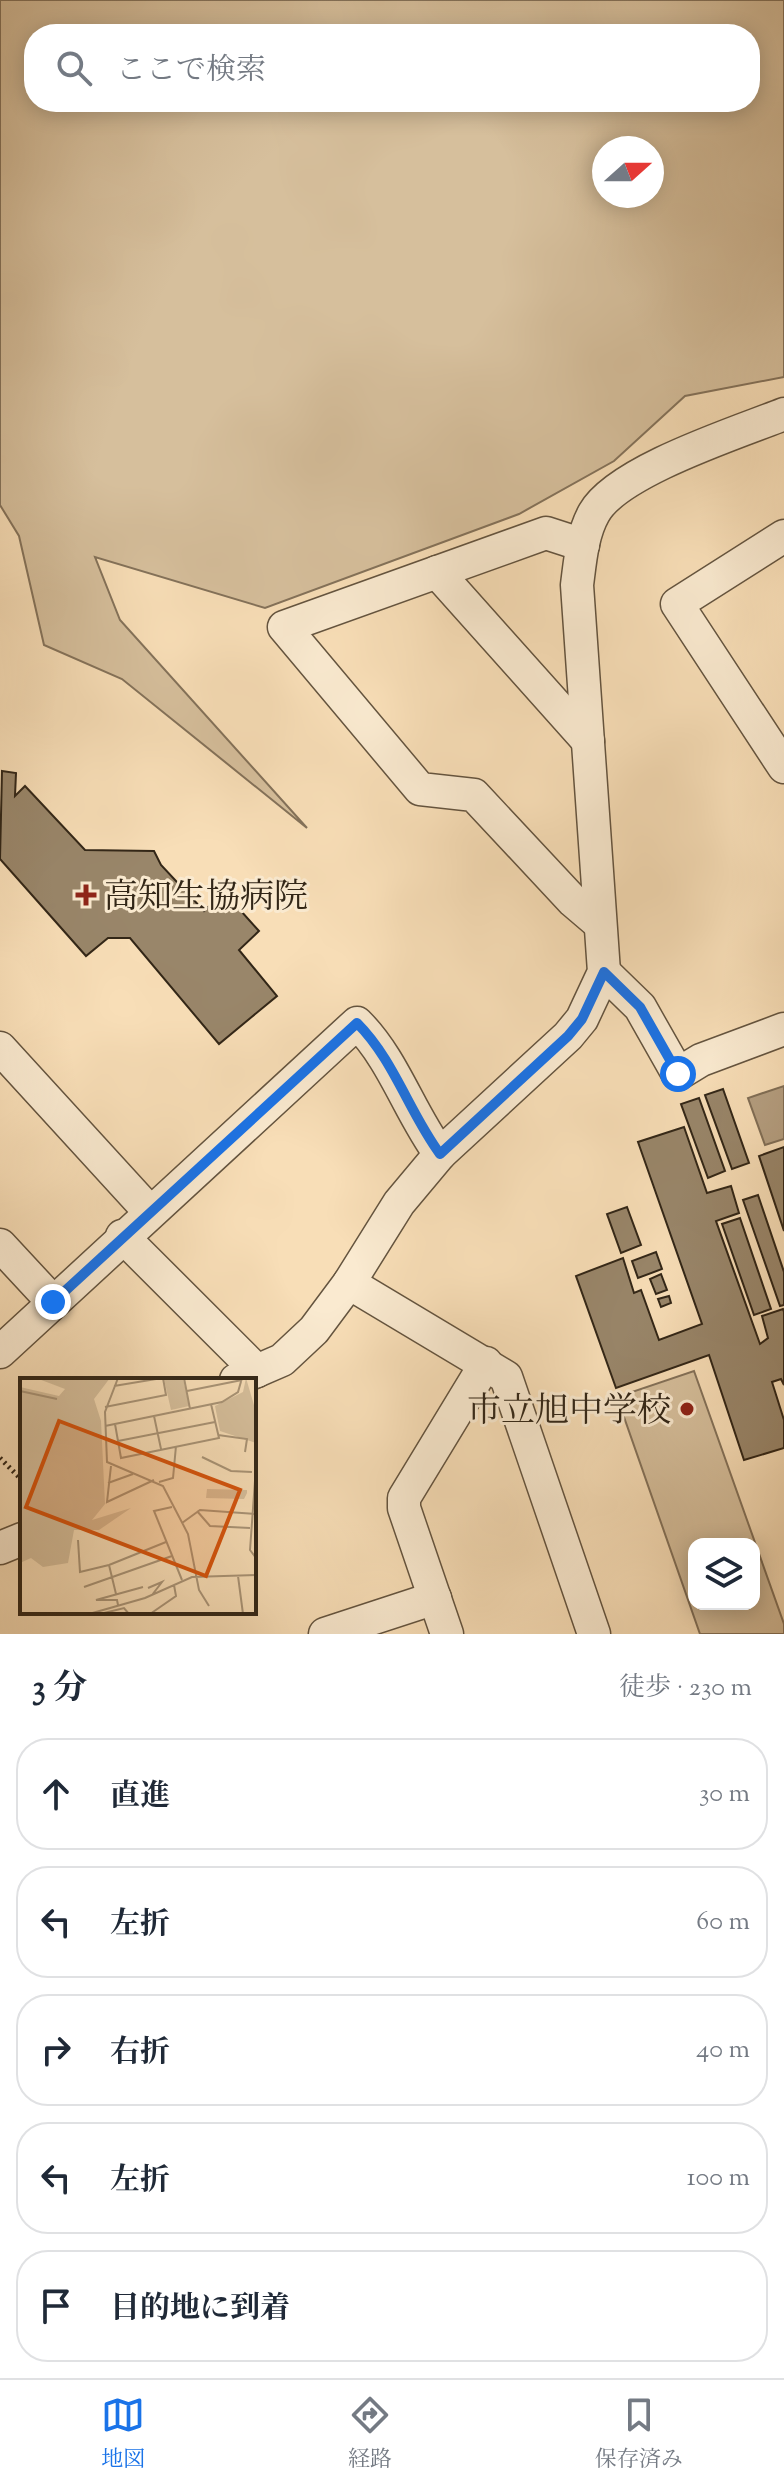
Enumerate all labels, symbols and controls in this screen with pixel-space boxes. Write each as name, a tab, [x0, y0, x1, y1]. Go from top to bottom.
search box	[24, 24, 760, 112]
icon: search	[52, 46, 96, 90]
text: ここで検索	[116, 50, 266, 93]
north arrow	[592, 136, 664, 208]
place label: 高知生協病院	[104, 874, 308, 923]
marker: 高知生協病院	[75, 884, 97, 906]
route start	[660, 1056, 696, 1092]
route end	[35, 1284, 71, 1320]
inset map	[20, 1378, 256, 1614]
place label: 市立旭中学校	[467, 1388, 671, 1437]
marker: 市立旭中学校	[678, 1400, 696, 1418]
map controls	[688, 1538, 760, 1610]
button: layers	[688, 1538, 760, 1610]
text: 3 分	[32, 1665, 87, 1714]
text: 徒歩 · 230 m	[619, 1670, 752, 1707]
icon: ahead	[34, 1772, 78, 1816]
text: 直進	[110, 1776, 170, 1819]
text: 30 m	[699, 1776, 750, 1813]
icon: left	[34, 1900, 78, 1944]
text: 左折	[110, 1904, 170, 1947]
text: 60 m	[696, 1904, 750, 1941]
icon: right	[34, 2028, 78, 2072]
text: 右折	[110, 2032, 170, 2075]
text: 40 m	[696, 2032, 750, 2069]
icon: left	[34, 2156, 78, 2200]
text: 左折	[110, 2160, 170, 2203]
text: 100 m	[687, 2160, 750, 2197]
icon: arrive	[34, 2284, 78, 2328]
text: 目的地に到着	[110, 2288, 290, 2331]
tab: 地図	[101, 2393, 145, 2477]
tab: 経路	[348, 2393, 392, 2477]
tab: 保存済み	[595, 2393, 683, 2477]

